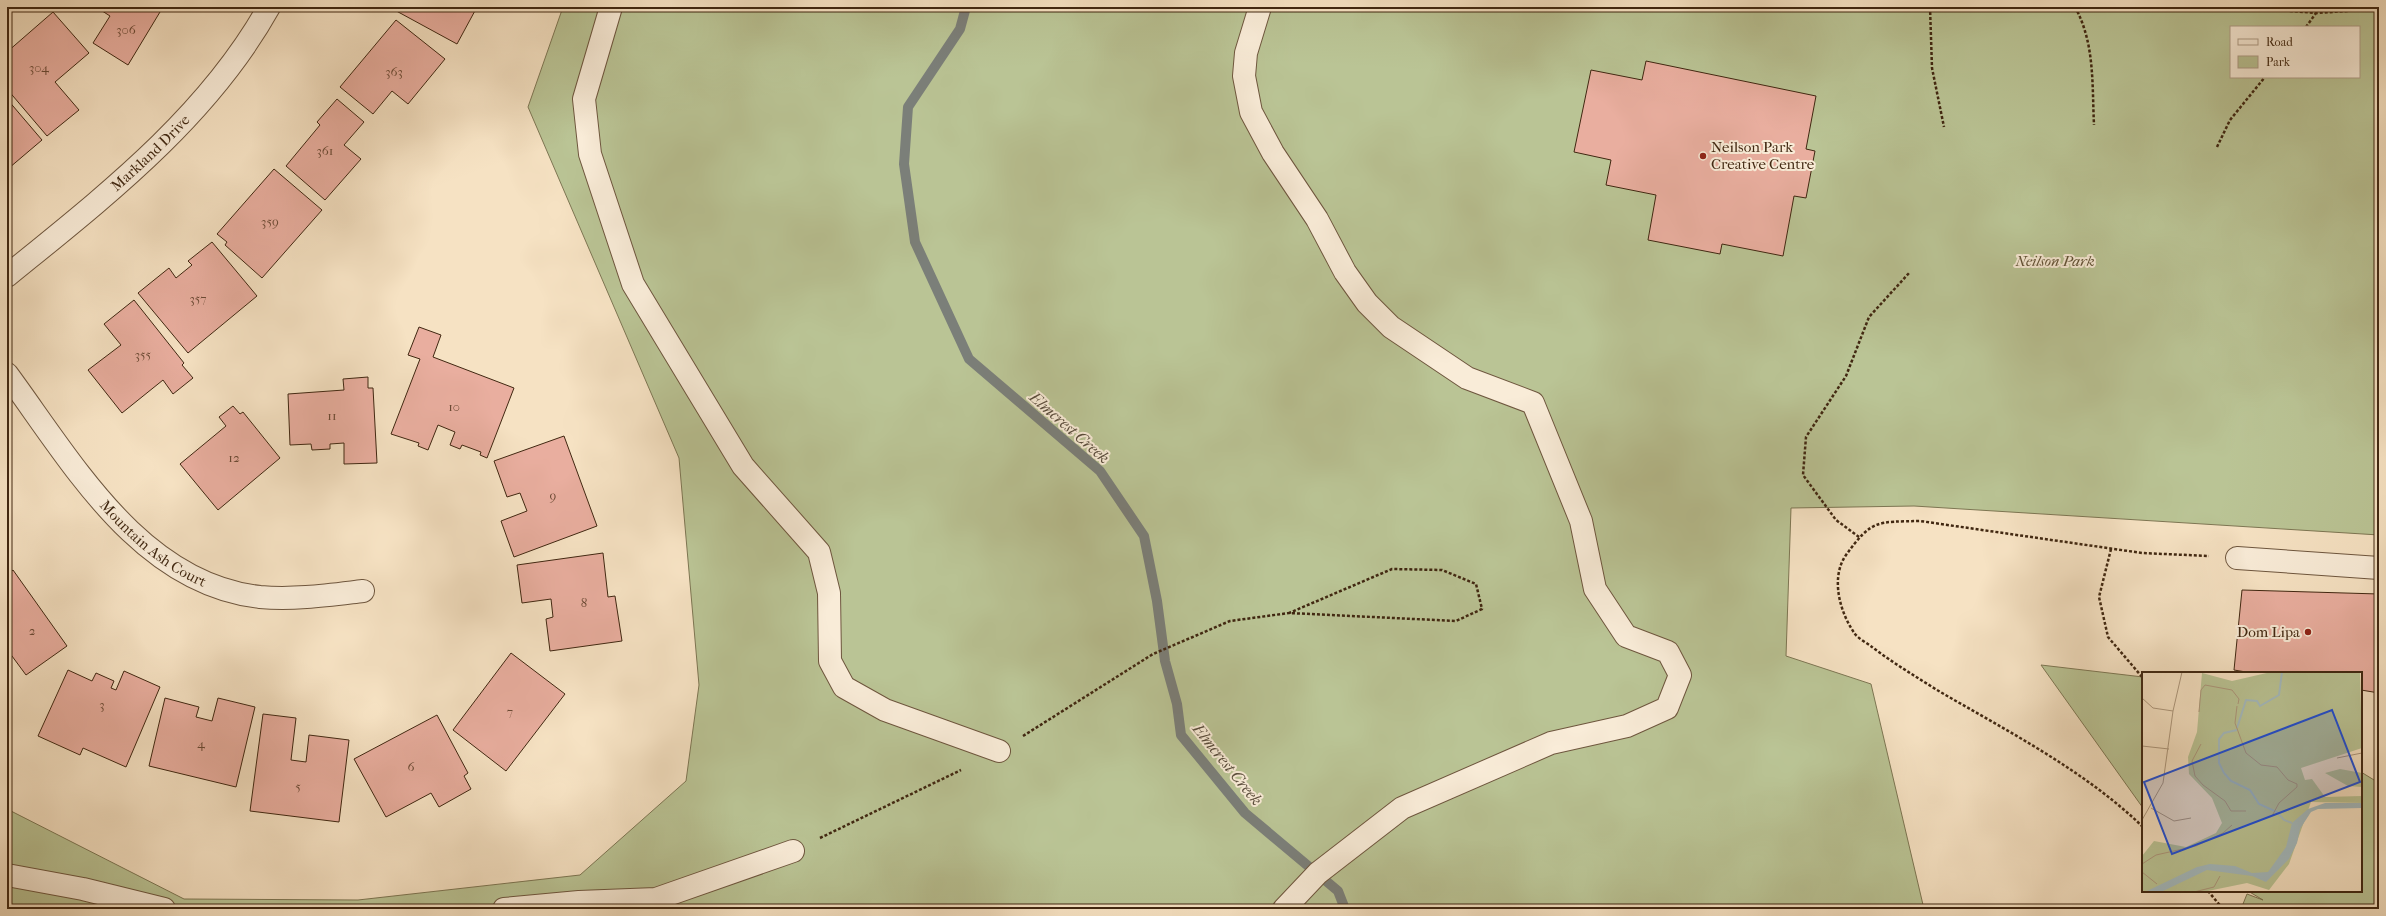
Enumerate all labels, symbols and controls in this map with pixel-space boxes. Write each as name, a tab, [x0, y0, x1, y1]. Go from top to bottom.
house number: 306	[116, 22, 137, 37]
legend	[2230, 26, 2360, 78]
text: Road	[2266, 35, 2293, 49]
text: Park	[2266, 55, 2291, 69]
house number: 304	[29, 60, 49, 75]
house number: 363	[385, 64, 403, 79]
street label: Markland Drive	[107, 111, 194, 195]
place label: Neilson Park Creative Centre	[1711, 138, 1815, 173]
house number: 361	[317, 143, 333, 158]
marker: Neilson Park Creative Centre	[1698, 151, 1708, 161]
house number: 359	[261, 214, 279, 229]
park label: Neilson Park	[2014, 252, 2095, 270]
house number: 357	[189, 291, 207, 306]
house number: 355	[135, 347, 152, 362]
water label: Elmcrest Creek	[1025, 387, 1114, 467]
house number: 10	[448, 399, 460, 414]
house number: 11	[327, 408, 337, 423]
house number: 12	[228, 450, 240, 465]
house number: 9	[550, 488, 557, 503]
street label: Mountain Ash Court	[96, 496, 210, 591]
house number: 8	[581, 595, 587, 610]
house number: 2	[29, 623, 36, 638]
place label: Dom Lipa	[2237, 623, 2301, 641]
marker: Dom Lipa	[2303, 627, 2313, 637]
inset map	[2142, 672, 2362, 892]
house number: 3	[99, 697, 105, 712]
house number: 7	[507, 704, 513, 719]
water label: Elmcrest Creek	[1188, 719, 1266, 809]
house number: 4	[197, 736, 205, 751]
house number: 6	[407, 759, 415, 774]
house number: 5	[295, 779, 301, 794]

